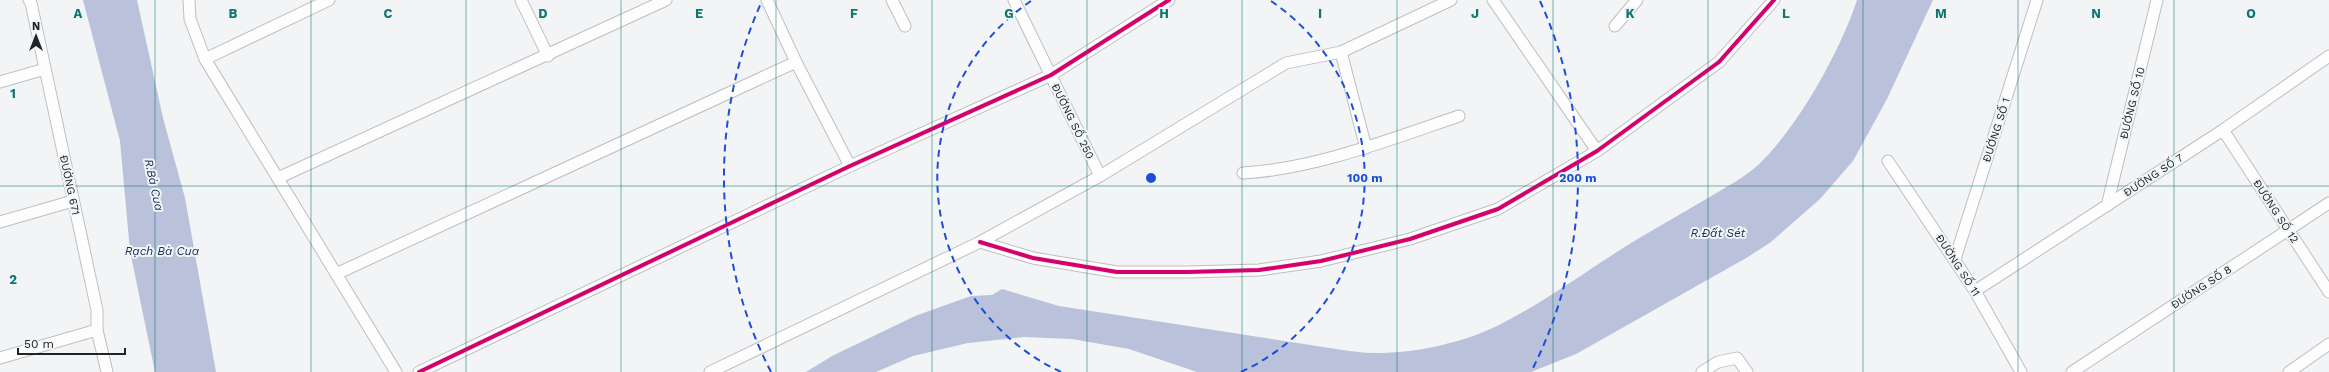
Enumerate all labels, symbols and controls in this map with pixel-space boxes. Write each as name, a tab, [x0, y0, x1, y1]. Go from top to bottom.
text: A	[74, 6, 83, 21]
text: B	[229, 6, 238, 21]
text: C	[384, 6, 393, 21]
text: D	[538, 6, 548, 21]
text: E	[695, 6, 703, 21]
text: F	[850, 6, 858, 21]
text: G	[1004, 6, 1014, 21]
text: H	[1159, 6, 1169, 21]
text: I	[1318, 6, 1322, 21]
text: J	[1471, 6, 1479, 21]
text: K	[1625, 6, 1635, 21]
text: L	[1782, 6, 1790, 21]
text: M	[1935, 6, 1947, 21]
text: N	[2091, 6, 2101, 21]
text: O	[2246, 6, 2256, 21]
north arrow	[16, 16, 56, 56]
text: N	[32, 20, 40, 33]
street label: ĐƯỜNG SỐ 10	[2115, 65, 2148, 141]
street label: ĐƯỜNG SỐ 250	[1049, 80, 1098, 161]
text: 1	[10, 86, 16, 101]
street label: ĐƯỜNG SỐ 1	[1978, 96, 2013, 164]
street label: ĐƯỜNG SỐ 7	[2120, 150, 2186, 200]
street label: ĐƯỜNG 671	[57, 154, 83, 216]
water label: R.Bà Cua	[142, 158, 166, 213]
centre of rings	[1144, 171, 1158, 185]
text: 100 m	[1347, 171, 1383, 185]
text: 200 m	[1559, 171, 1597, 185]
street label: ĐƯỜNG SỐ 12	[2250, 176, 2303, 246]
water label: R.Đất Sét	[1691, 226, 1746, 240]
street label: ĐƯỜNG SỐ 11	[1933, 231, 1984, 299]
water label: Rạch Bà Cua	[125, 244, 200, 258]
street label: ĐƯỜNG SỐ 8	[2167, 261, 2234, 312]
text: 2	[9, 272, 17, 287]
scale bar	[18, 330, 125, 356]
text: 50 m	[24, 337, 54, 351]

